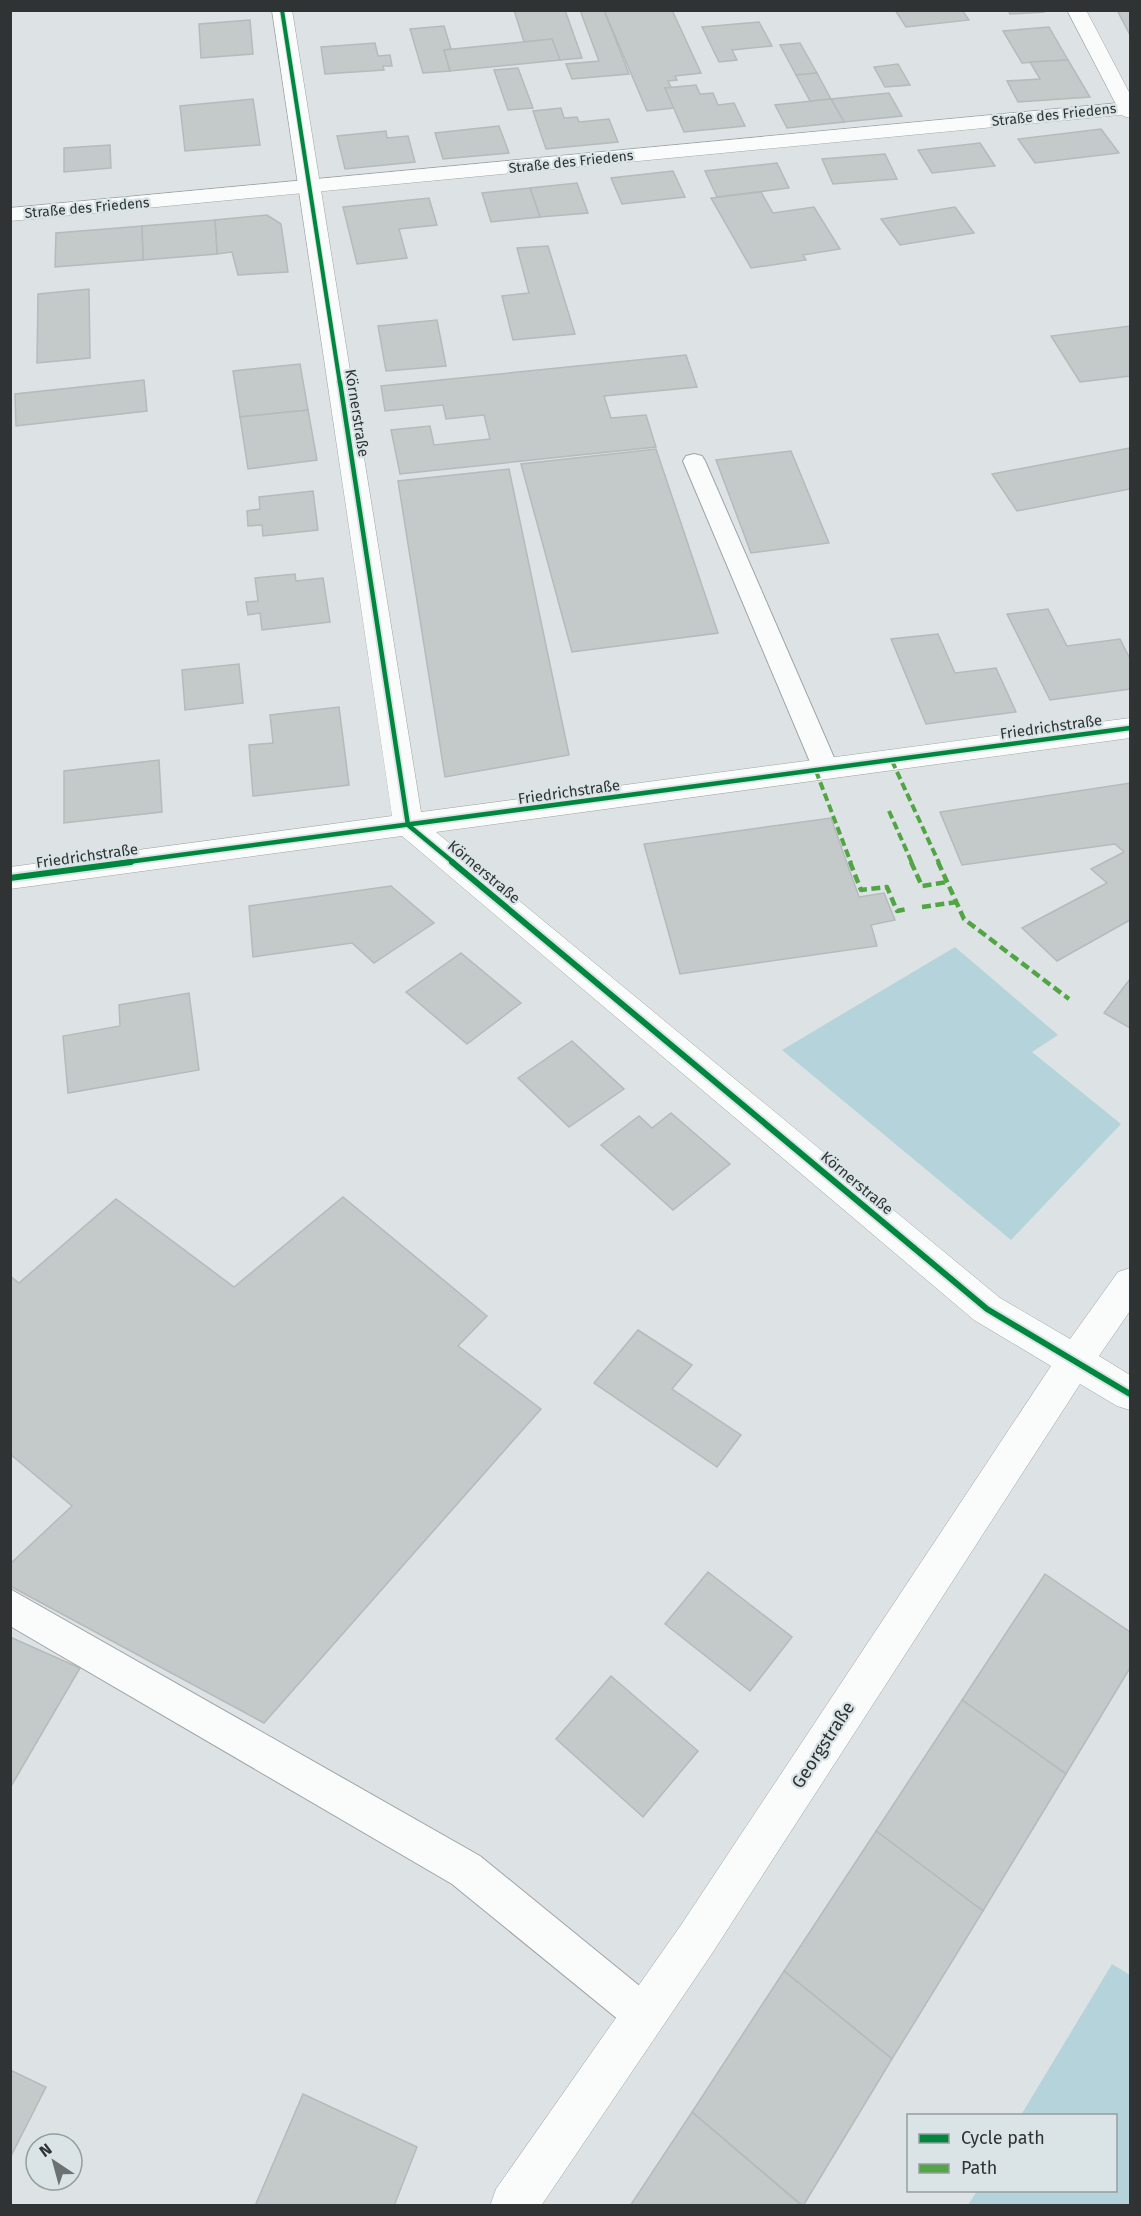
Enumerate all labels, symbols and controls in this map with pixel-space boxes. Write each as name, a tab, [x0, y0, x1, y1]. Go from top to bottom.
street label: Straße des Friedens	[991, 100, 1118, 130]
street label: Straße des Friedens	[508, 147, 635, 177]
street label: Straße des Friedens	[24, 194, 151, 222]
street label: Körnerstraße	[341, 368, 373, 458]
street label: Friedrichstraße	[999, 711, 1103, 743]
street label: Friedrichstraße	[517, 776, 621, 808]
street label: Körnerstraße	[444, 837, 524, 907]
street label: Friedrichstraße	[35, 840, 139, 872]
street label: Körnerstraße	[817, 1148, 897, 1218]
street label: Georgstraße	[787, 1697, 859, 1793]
legend	[907, 2114, 1117, 2192]
text: Cycle path	[961, 2127, 1045, 2149]
north arrow	[24, 2132, 84, 2192]
text: N	[36, 2139, 55, 2161]
text: Path	[961, 2157, 997, 2179]

